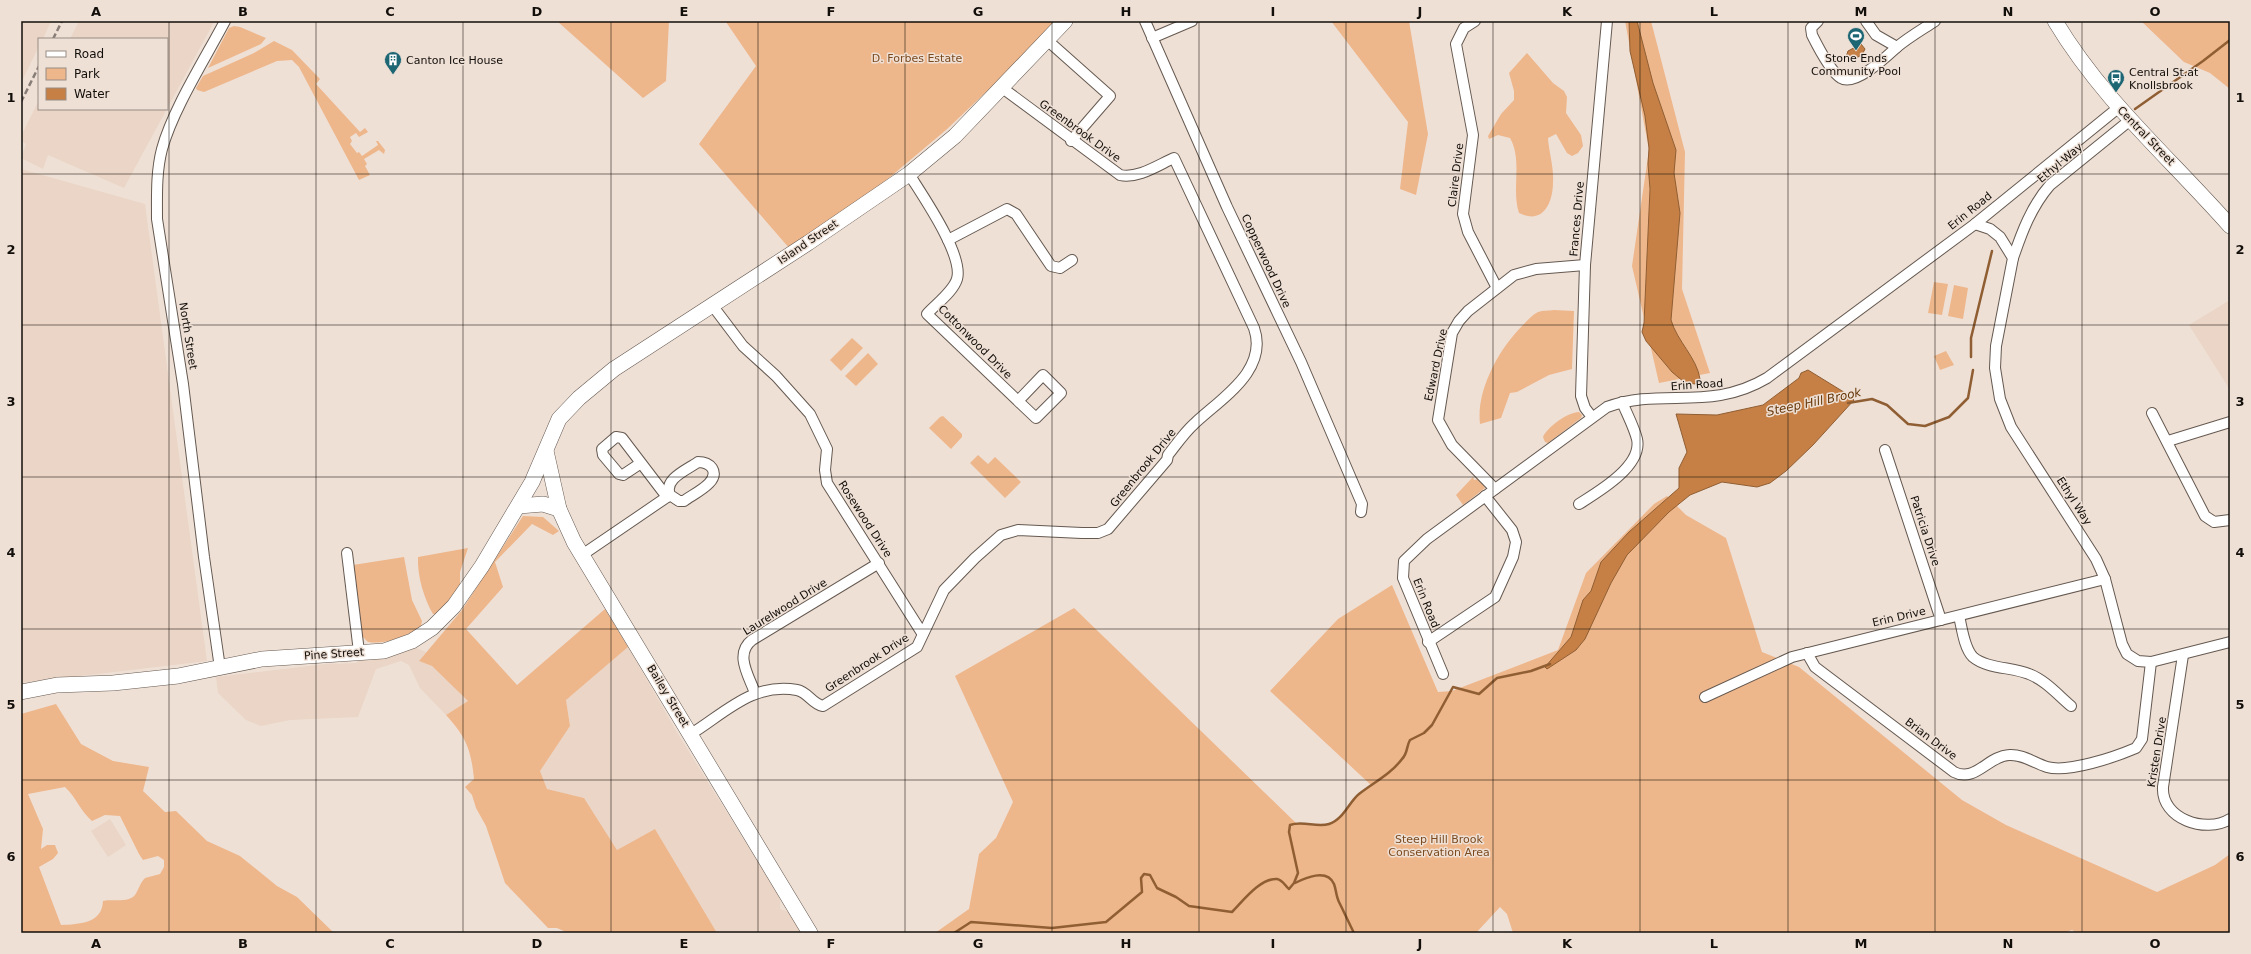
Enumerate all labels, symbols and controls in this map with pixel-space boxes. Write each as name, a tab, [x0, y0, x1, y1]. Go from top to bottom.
text: A	[91, 4, 101, 19]
text: B	[238, 4, 248, 19]
text: C	[385, 4, 395, 19]
text: D	[532, 4, 543, 19]
text: E	[680, 4, 688, 19]
text: F	[827, 4, 835, 19]
text: G	[973, 4, 983, 19]
text: H	[1121, 4, 1131, 19]
text: I	[1271, 4, 1275, 19]
text: J	[1417, 4, 1422, 19]
text: K	[1562, 4, 1573, 19]
text: L	[1710, 4, 1718, 19]
text: M	[1855, 4, 1867, 19]
text: N	[2003, 4, 2013, 19]
text: O	[2149, 4, 2161, 19]
sports icon: Stone Ends Community Pool	[1846, 26, 1866, 51]
legend	[38, 38, 168, 110]
text: Road	[74, 47, 104, 61]
building icon: Canton Ice House	[383, 50, 403, 75]
park label: D. Forbes Estate	[872, 52, 962, 65]
place label: Stone Ends Community Pool	[1811, 52, 1901, 78]
place label: Canton Ice House	[406, 54, 503, 67]
place label: Central St.at Knollsbrook	[2129, 66, 2199, 92]
text: Park	[74, 67, 100, 81]
bus stop icon: Central St.at Knollsbrook	[2106, 68, 2126, 93]
text: Water	[74, 87, 110, 101]
text: 1	[6, 90, 16, 105]
text: 1	[2235, 90, 2245, 105]
street label: Greenbrook Drive	[1037, 97, 1123, 165]
street label: Central Street	[2115, 104, 2178, 169]
street label: Ethyl Way	[2035, 140, 2086, 186]
street label: Claire Drive	[1446, 142, 1466, 208]
street label: Frances Drive	[1567, 181, 1587, 257]
street label: Erin Road	[1945, 189, 1995, 233]
street label: Copperwood Drive	[1239, 212, 1294, 310]
street label: Island Street	[775, 217, 841, 267]
text: 2	[6, 242, 16, 257]
text: 2	[2235, 242, 2245, 257]
street label: North Street	[176, 302, 200, 371]
street label: Cottonwood Drive	[935, 302, 1015, 382]
street label: Edward Drive	[1422, 327, 1450, 402]
street label: Erin Road	[1670, 377, 1724, 393]
water label: Steep Hill Brook	[1766, 385, 1864, 419]
text: 3	[6, 394, 16, 409]
text: 3	[2235, 394, 2245, 409]
street label: Greenbrook Drive	[1107, 426, 1179, 510]
street label: Ethyl Way	[2054, 475, 2095, 528]
street label: Rosewood Drive	[835, 478, 895, 560]
street label: Patricia Drive	[1907, 494, 1943, 568]
text: 4	[6, 545, 16, 560]
text: 4	[2235, 545, 2245, 560]
street label: Laurelwood Drive	[741, 576, 829, 638]
street label: Erin Road	[1410, 576, 1442, 630]
street label: Erin Drive	[1871, 605, 1927, 629]
street label: Greenbrook Drive	[823, 631, 912, 695]
street label: Pine Street	[304, 645, 365, 663]
street label: Bailey Street	[644, 662, 692, 730]
text: 5	[6, 697, 16, 712]
text: 5	[2235, 697, 2245, 712]
street label: Brian Drive	[1902, 715, 1960, 763]
street label: Kristen Drive	[2145, 715, 2169, 788]
park label: Steep Hill Brook Conservation Area	[1388, 833, 1490, 859]
text: 6	[6, 849, 16, 864]
text: 6	[2235, 849, 2245, 864]
text: A	[91, 936, 101, 951]
text: B	[238, 936, 248, 951]
text: C	[385, 936, 395, 951]
text: D	[532, 936, 543, 951]
text: E	[680, 936, 688, 951]
text: F	[827, 936, 835, 951]
text: G	[973, 936, 983, 951]
text: H	[1121, 936, 1131, 951]
text: I	[1271, 936, 1275, 951]
text: J	[1417, 936, 1422, 951]
text: K	[1562, 936, 1573, 951]
text: L	[1710, 936, 1718, 951]
text: M	[1855, 936, 1867, 951]
text: N	[2003, 936, 2013, 951]
text: O	[2149, 936, 2161, 951]

